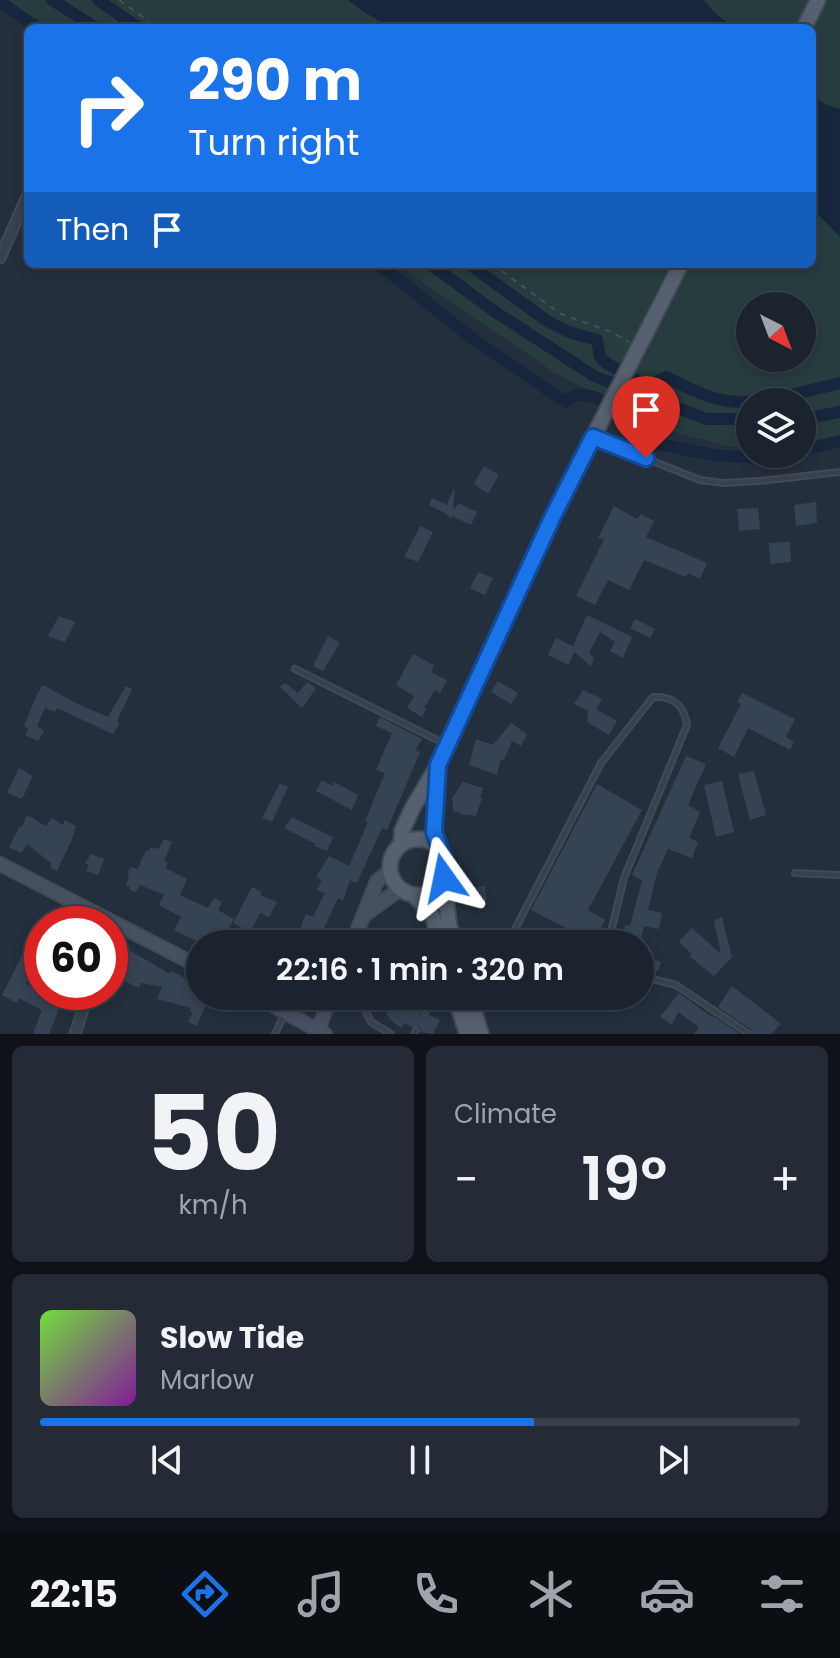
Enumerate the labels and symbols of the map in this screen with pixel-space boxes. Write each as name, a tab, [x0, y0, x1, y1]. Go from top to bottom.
north arrow	[736, 292, 816, 372]
pin	[612, 376, 680, 458]
position arrow	[402, 836, 486, 920]
speed limit sign: 60	[24, 906, 128, 1010]

